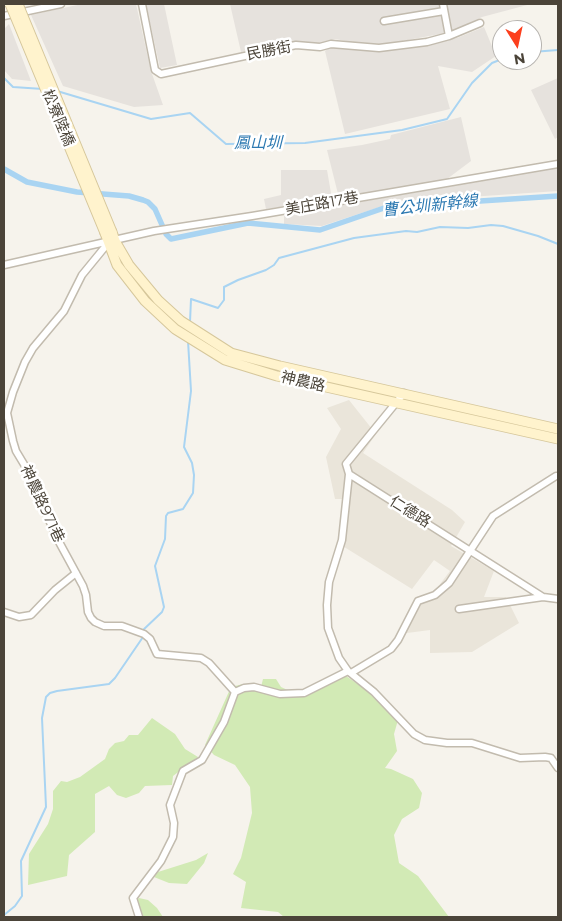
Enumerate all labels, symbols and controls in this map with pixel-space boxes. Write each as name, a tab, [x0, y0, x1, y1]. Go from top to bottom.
north arrow	[492, 20, 542, 70]
street label: 民勝街	[245, 38, 293, 64]
text: N	[512, 49, 527, 69]
street label: 松寮陸橋	[38, 87, 78, 149]
water label: 鳳山圳	[234, 133, 282, 153]
street label: 美庄路17巷	[284, 189, 360, 219]
water label: 曹公圳新幹線	[381, 191, 479, 221]
street label: 神農路	[279, 368, 327, 396]
street label: 神農路971巷	[16, 462, 68, 546]
street label: 仁德路	[386, 492, 434, 532]

